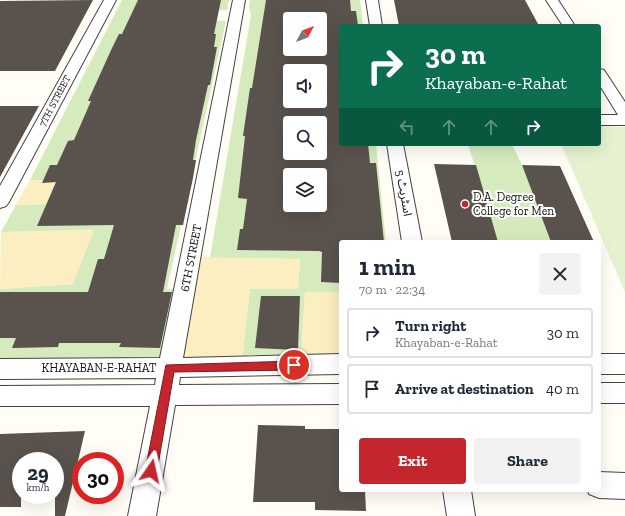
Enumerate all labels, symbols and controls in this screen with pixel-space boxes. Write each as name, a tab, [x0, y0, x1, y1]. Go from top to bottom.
north arrow	[283, 12, 327, 56]
map controls	[283, 12, 327, 212]
text: 30 m	[425, 38, 486, 71]
icon: right	[359, 40, 411, 92]
button: sound	[283, 64, 327, 108]
text: Khayaban-e-Rahat	[425, 72, 567, 94]
street label: 7TH STREET	[36, 73, 74, 129]
button: search	[283, 116, 327, 160]
icon: left	[396, 116, 418, 138]
icon: ahead	[438, 116, 460, 138]
icon: ahead	[480, 116, 502, 138]
icon: right	[522, 116, 544, 138]
button: layers	[283, 168, 327, 212]
street label: اسٹریٹ 5	[393, 169, 415, 217]
place label: D.A. Degree College for Men	[473, 190, 554, 218]
marker: D.A. Degree College for Men	[460, 199, 470, 209]
street label: 6TH STREET	[178, 223, 205, 293]
text: 1 min	[359, 252, 416, 281]
button: close	[539, 253, 581, 295]
text: 70 m · 22:34	[359, 282, 425, 297]
text: Turn right	[395, 317, 466, 335]
icon: right	[361, 322, 383, 344]
text: 30 m	[547, 324, 579, 342]
text: Khayaban-e-Rahat	[395, 335, 498, 350]
pin	[277, 348, 311, 382]
icon: arrive	[283, 354, 305, 376]
street label: KHAYABAN-E-RAHAT	[42, 361, 157, 375]
icon: arrive	[361, 378, 383, 400]
text: Arrive at destination	[395, 380, 534, 398]
text: 40 m	[546, 380, 579, 398]
button: Exit	[359, 438, 466, 484]
button: Share	[474, 438, 581, 484]
position arrow	[130, 450, 172, 492]
speed limit sign: 30	[72, 452, 124, 504]
text: 29	[27, 461, 49, 485]
text: km/h	[27, 482, 49, 494]

